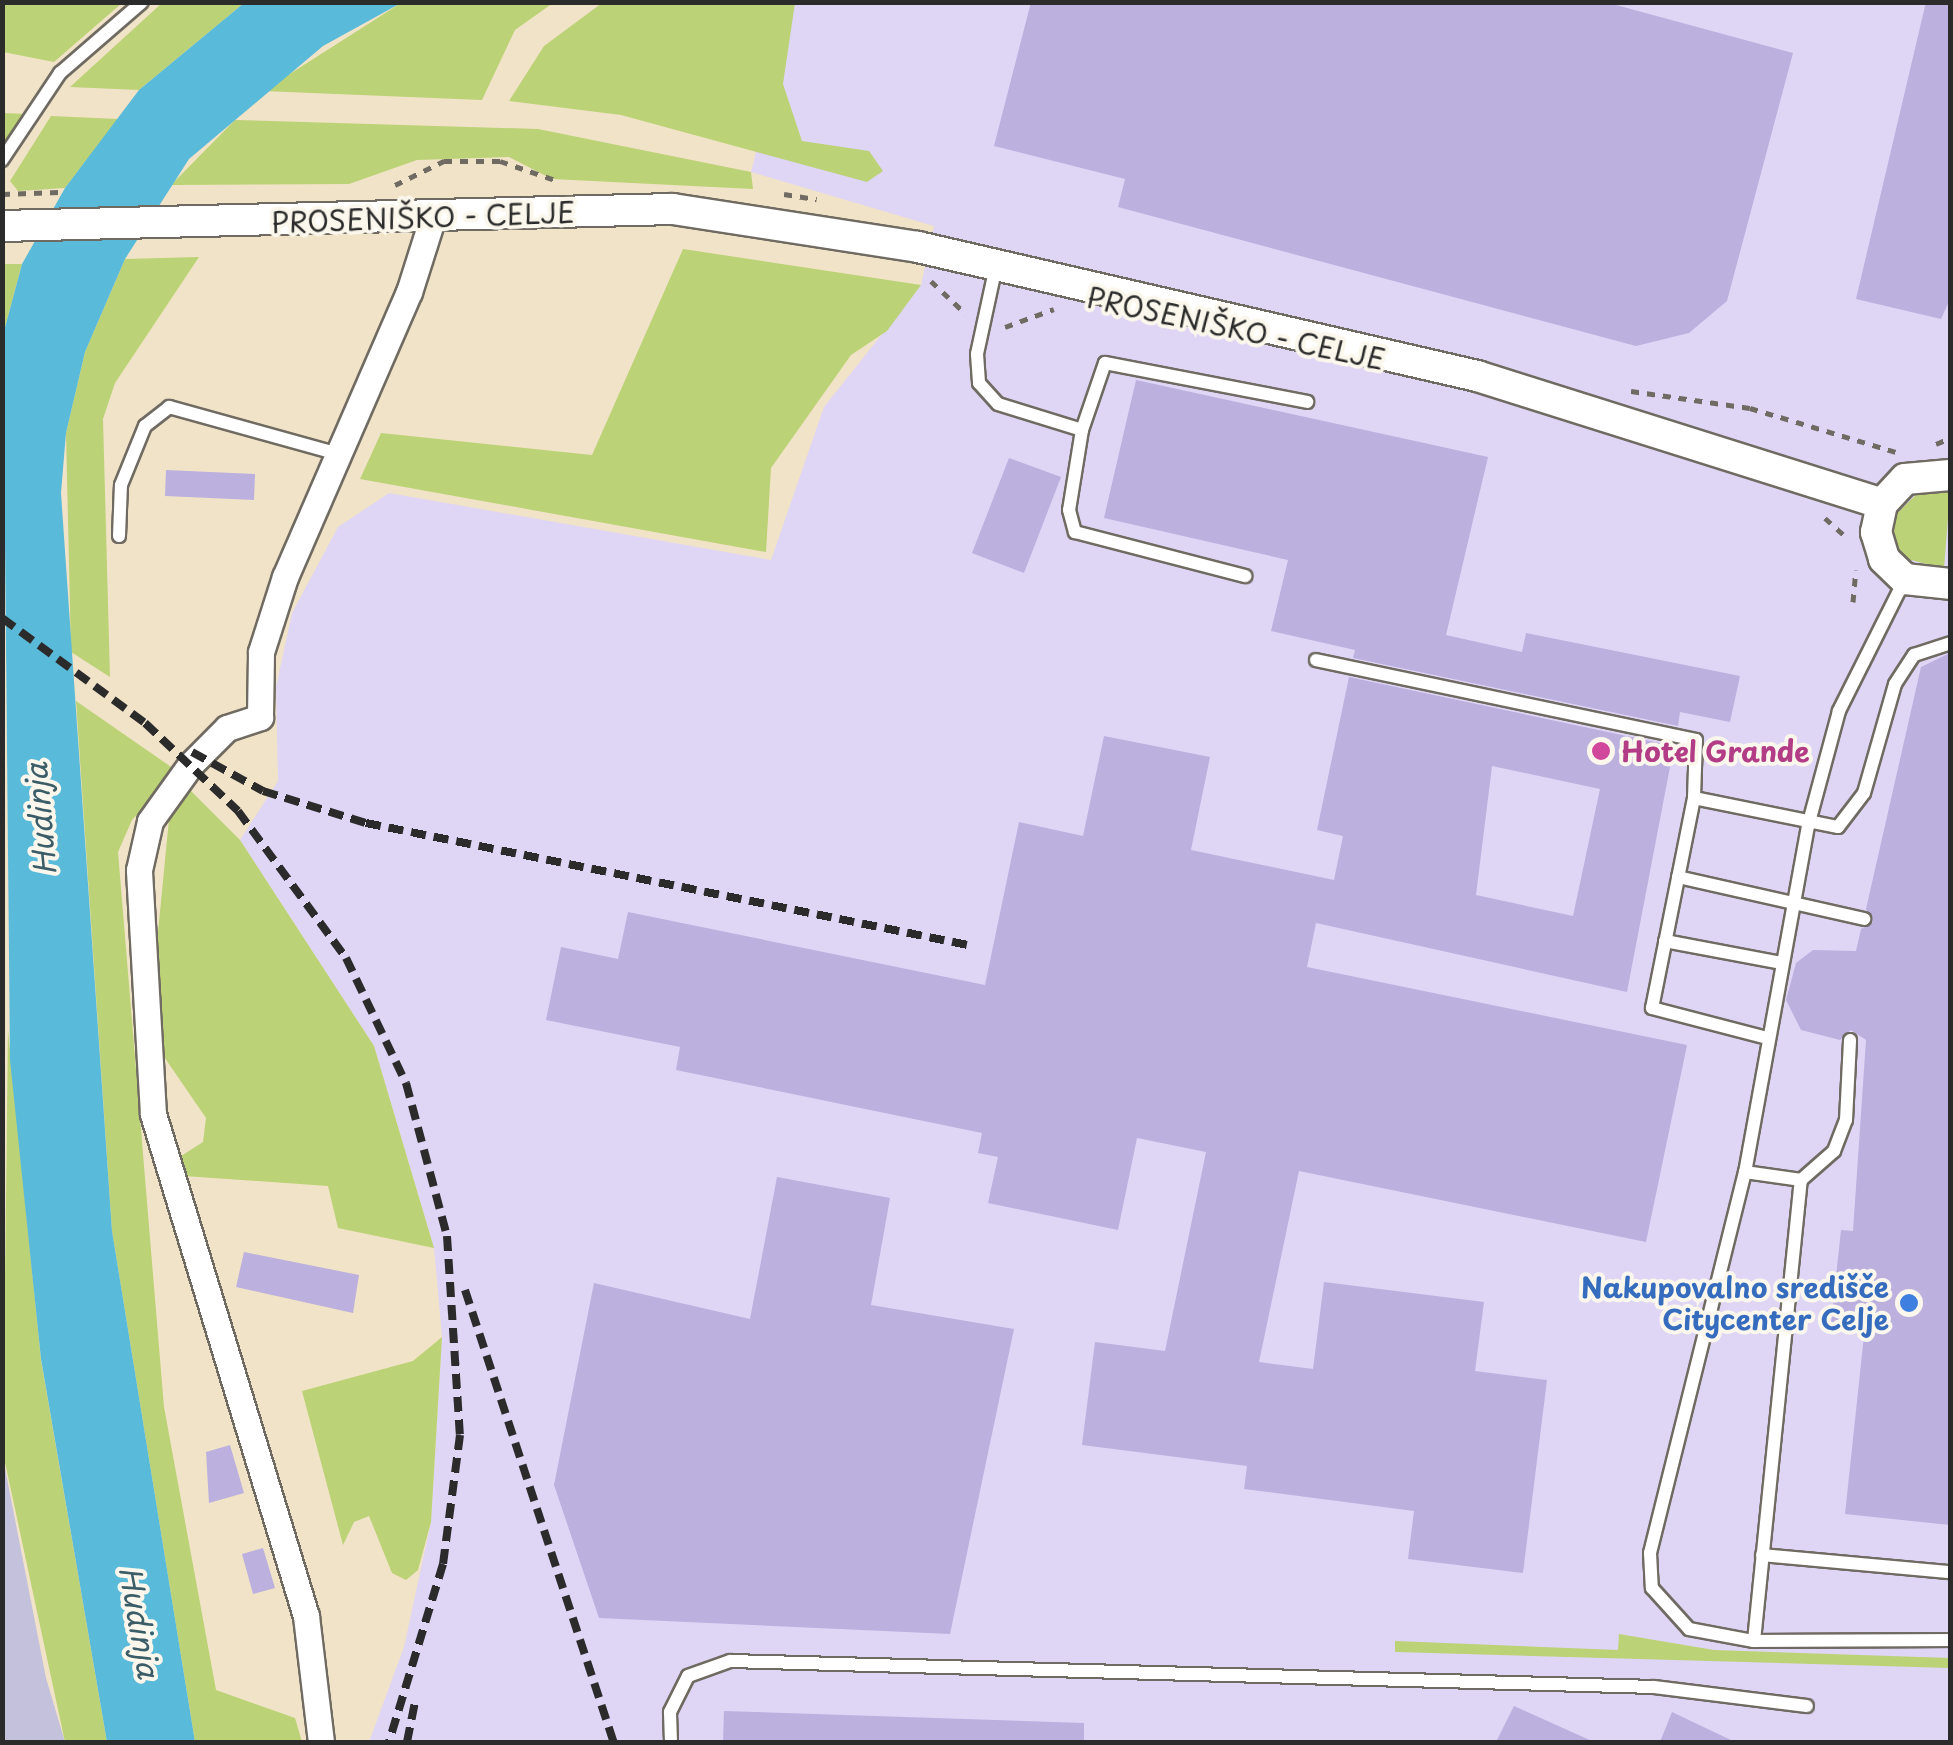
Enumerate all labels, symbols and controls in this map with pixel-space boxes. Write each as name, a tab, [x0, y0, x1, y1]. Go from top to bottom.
street label: PROSENIŠKO - CELJE	[270, 195, 576, 239]
street label: PROSENIŠKO - CELJE	[1083, 280, 1389, 376]
place label: Hotel Grande	[1621, 734, 1811, 768]
marker: Hotel Grande	[1590, 740, 1612, 762]
water label: Hudinja	[17, 761, 63, 877]
place label: Nakupovalno središče Citycenter Celje	[1580, 1270, 1889, 1336]
marker: Nakupovalno središče Citycenter Celje	[1898, 1292, 1920, 1314]
water label: Hudinja	[112, 1563, 168, 1681]

